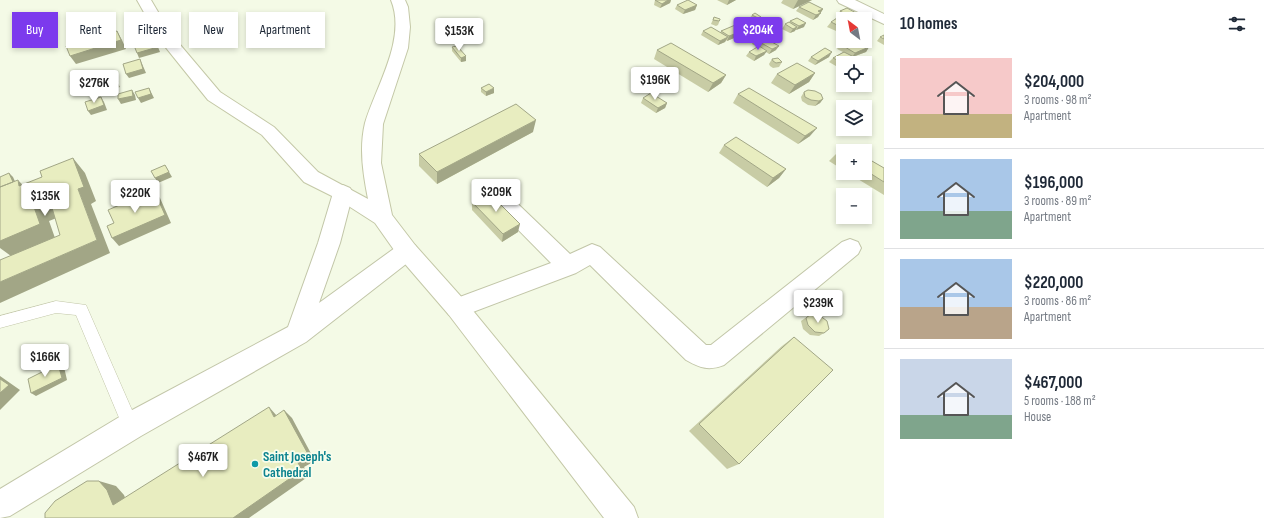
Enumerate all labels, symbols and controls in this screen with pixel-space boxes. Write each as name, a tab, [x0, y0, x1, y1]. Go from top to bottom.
chip: Buy	[12, 12, 58, 48]
chip: Rent	[66, 12, 116, 48]
chip: Filters	[124, 12, 181, 48]
chip: New	[189, 12, 238, 48]
chip: Apartment	[246, 12, 325, 48]
north arrow	[836, 12, 872, 48]
map controls	[836, 12, 872, 224]
icon: filters	[1226, 13, 1248, 35]
text: 10 homes	[900, 14, 957, 34]
pin: $204K	[730, 17, 786, 51]
pin: $153K	[431, 18, 487, 52]
text: $204K	[743, 22, 773, 38]
text: $153K	[444, 23, 474, 39]
button: locate	[836, 56, 872, 92]
pin: $196K	[627, 67, 683, 101]
pin: $276K	[66, 70, 122, 104]
text: $196K	[640, 72, 670, 88]
text: $204,000	[1024, 72, 1084, 92]
icon: home	[932, 74, 980, 122]
text: $276K	[79, 75, 109, 91]
text: 3 rooms · 98 m²	[1024, 92, 1091, 108]
button: layers	[836, 100, 872, 136]
text: Apartment	[1024, 108, 1071, 124]
button: +	[836, 144, 872, 180]
text: $196,000	[1024, 173, 1083, 193]
icon: home	[932, 175, 980, 223]
pin: $209K	[468, 179, 524, 213]
pin: $220K	[107, 180, 163, 214]
pin: $135K	[17, 183, 73, 217]
text: $209K	[480, 184, 512, 200]
text: $220K	[120, 185, 150, 201]
text: $135K	[30, 188, 60, 204]
button: −	[836, 188, 872, 224]
text: 3 rooms · 89 m²	[1024, 193, 1091, 209]
text: Apartment	[1024, 209, 1071, 225]
text: $220,000	[1024, 273, 1083, 293]
icon: home	[932, 275, 980, 323]
pin: $239K	[790, 290, 846, 324]
text: 3 rooms · 86 m²	[1024, 293, 1091, 309]
text: $239K	[803, 295, 833, 311]
text: Apartment	[1024, 309, 1071, 325]
pin: $166K	[17, 344, 73, 378]
text: $166K	[30, 349, 60, 365]
text: $467,000	[1024, 373, 1083, 393]
icon: home	[932, 375, 980, 423]
text: 5 rooms · 188 m²	[1024, 393, 1096, 409]
text: House	[1024, 409, 1051, 425]
pin: $467K	[175, 444, 231, 478]
place label: Saint Joseph's Cathedral	[263, 448, 331, 481]
text: $467K	[187, 449, 219, 465]
marker: Saint Joseph's Cathedral	[250, 459, 260, 469]

